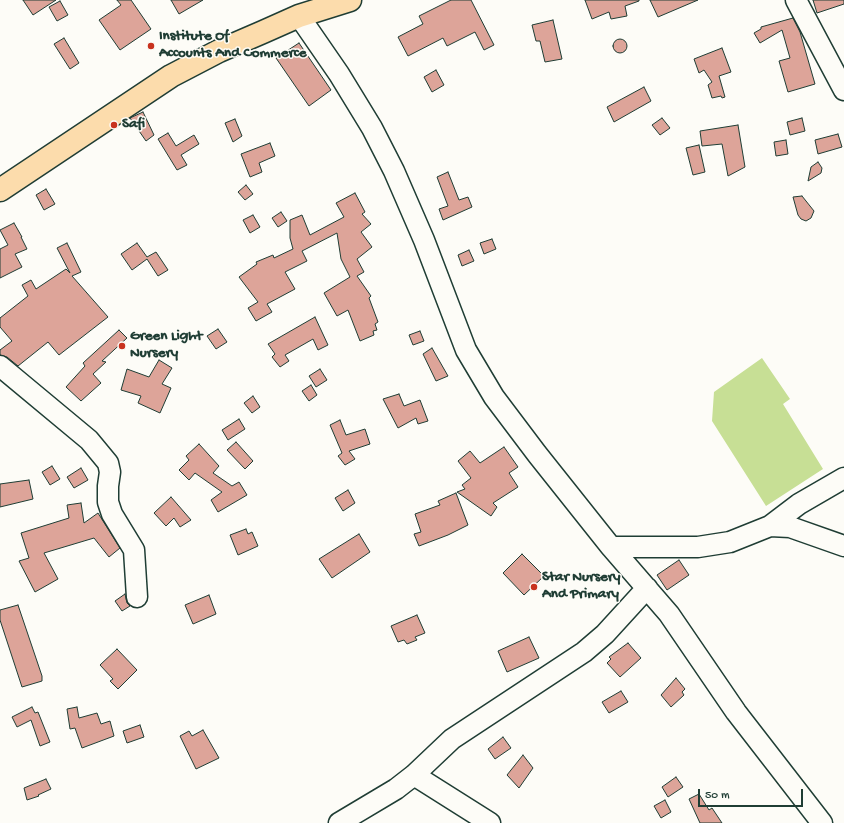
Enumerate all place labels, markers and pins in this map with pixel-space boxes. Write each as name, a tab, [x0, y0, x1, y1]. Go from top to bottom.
place label: Institute Of Accounts And Commerce	[159, 28, 307, 63]
marker: Institute Of Accounts And Commerce	[146, 41, 156, 51]
place label: Safi	[122, 116, 145, 134]
marker: Safi	[109, 120, 119, 130]
place label: Green Light Nursery	[130, 328, 202, 363]
marker: Green Light Nursery	[117, 341, 127, 351]
place label: Star Nursery And Primary	[542, 569, 620, 604]
marker: Star Nursery And Primary	[529, 582, 539, 592]

